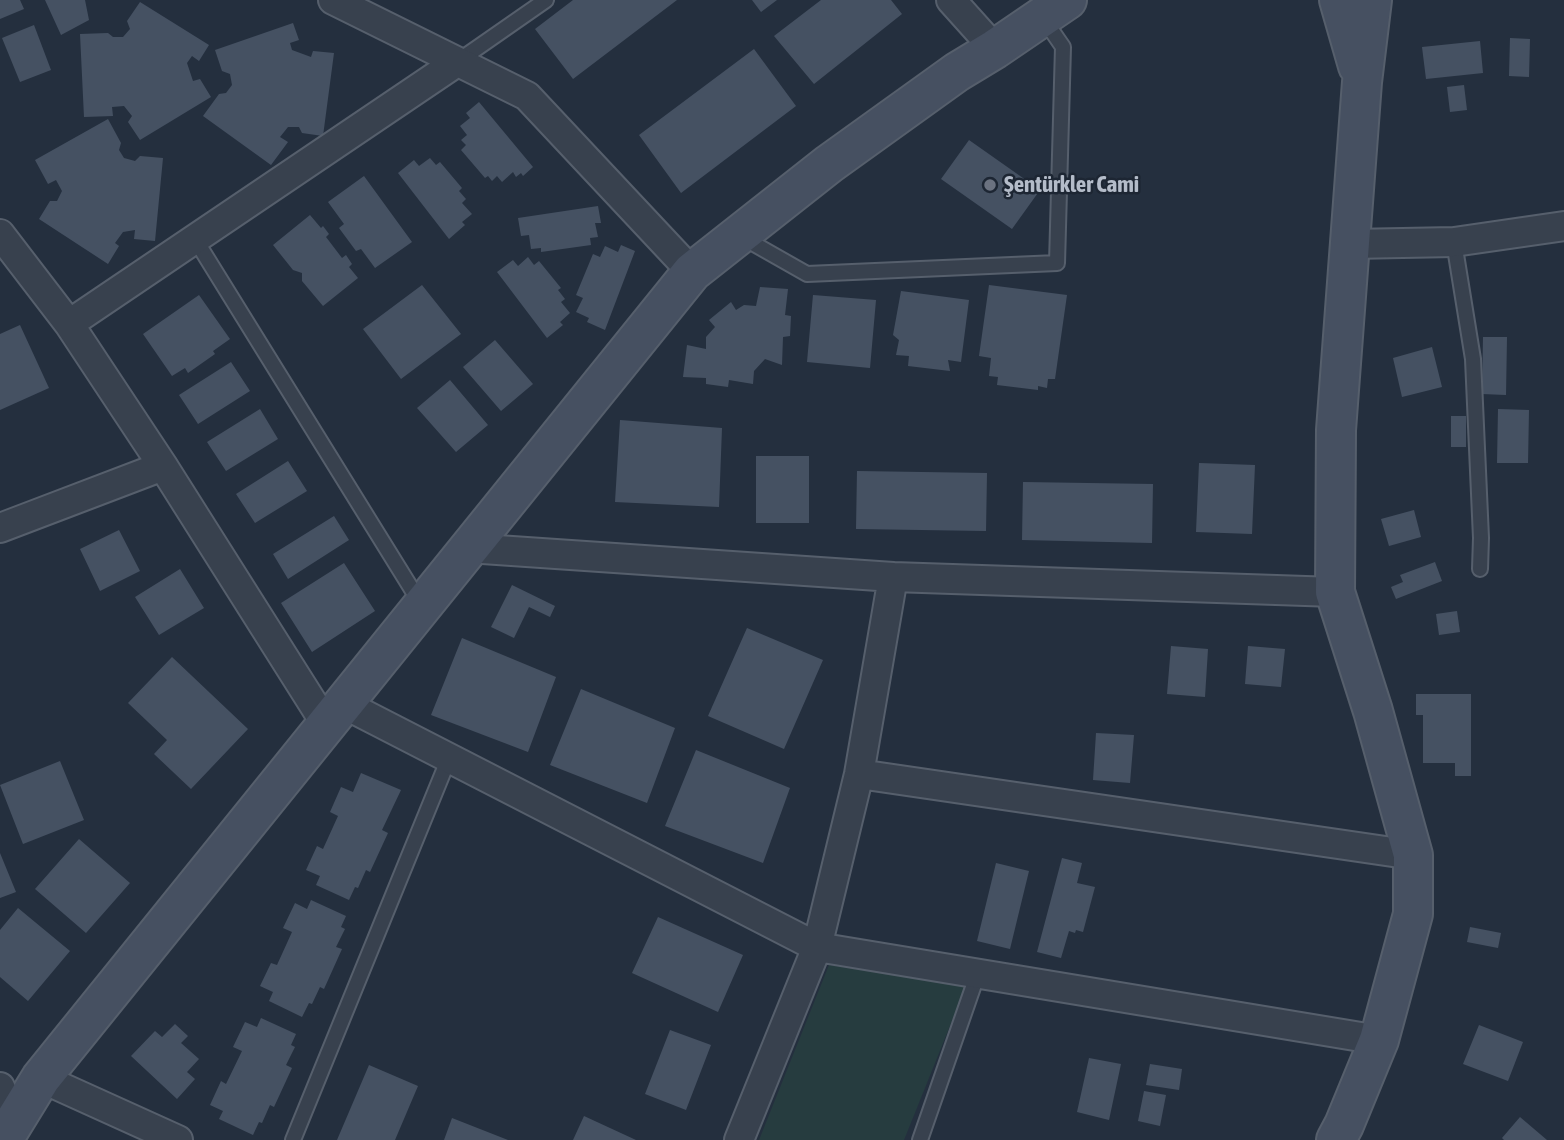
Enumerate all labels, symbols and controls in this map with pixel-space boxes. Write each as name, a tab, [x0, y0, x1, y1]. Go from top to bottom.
place label: Şentürkler Cami	[1004, 171, 1139, 199]
marker: Şentürkler Cami	[982, 177, 998, 193]

